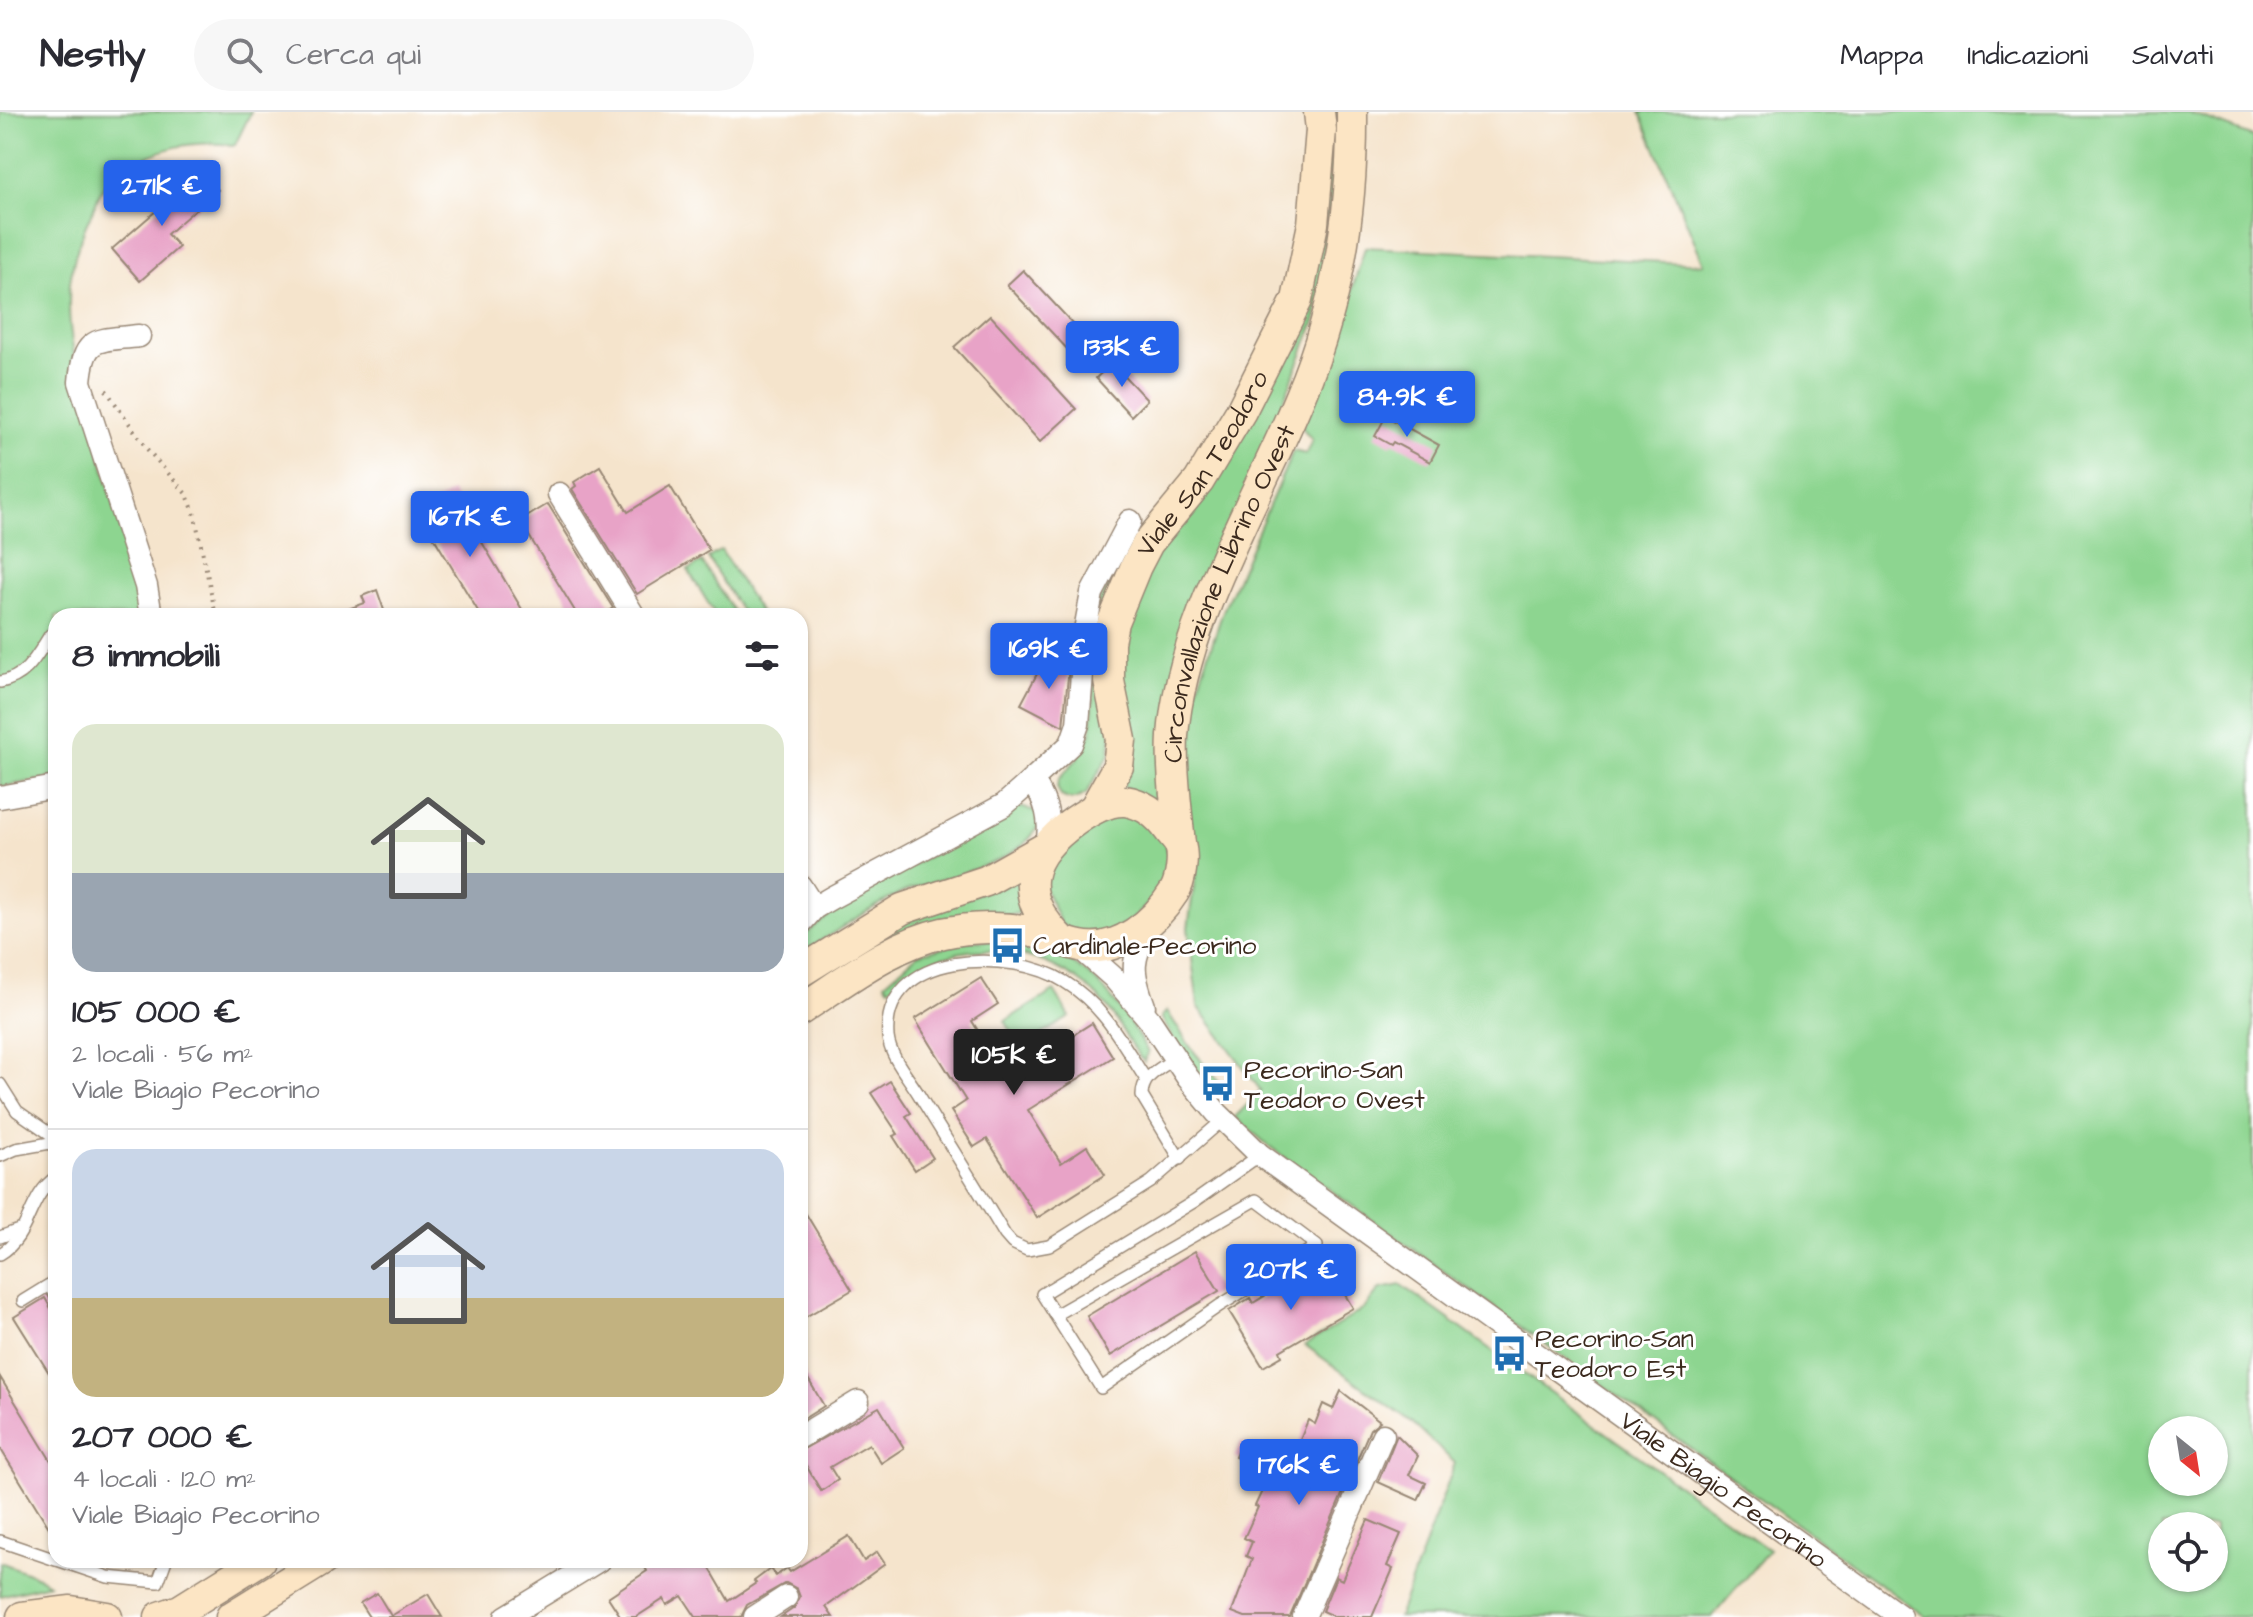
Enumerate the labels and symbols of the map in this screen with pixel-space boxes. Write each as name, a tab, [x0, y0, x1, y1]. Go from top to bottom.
pin: 271K €	[97, 160, 227, 228]
pin: 133K €	[1057, 321, 1187, 389]
street label: Viale San Teodoro	[1127, 364, 1278, 563]
pin: 84.9K €	[1333, 371, 1481, 439]
street label: Circonvallazione Librino Ovest	[1156, 418, 1305, 763]
pin: 167K €	[405, 491, 535, 559]
pin: 169K €	[984, 623, 1114, 691]
bus stop icon: Cardinale-Pecorino	[988, 926, 1026, 964]
place label: Cardinale-Pecorino	[1033, 928, 1257, 964]
pin: 105K €	[949, 1029, 1079, 1097]
place label: Pecorino-San Teodoro Ovest	[1244, 1052, 1425, 1118]
bus stop icon: Pecorino-San Teodoro Ovest	[1199, 1065, 1237, 1103]
pin: 207K €	[1226, 1244, 1356, 1312]
place label: Pecorino-San Teodoro Est	[1535, 1321, 1694, 1387]
bus stop icon: Pecorino-San Teodoro Est	[1490, 1334, 1528, 1372]
street label: Viale Biagio Pecorino	[1612, 1403, 1834, 1577]
north arrow	[2148, 1416, 2228, 1496]
pin: 176K €	[1234, 1439, 1364, 1507]

